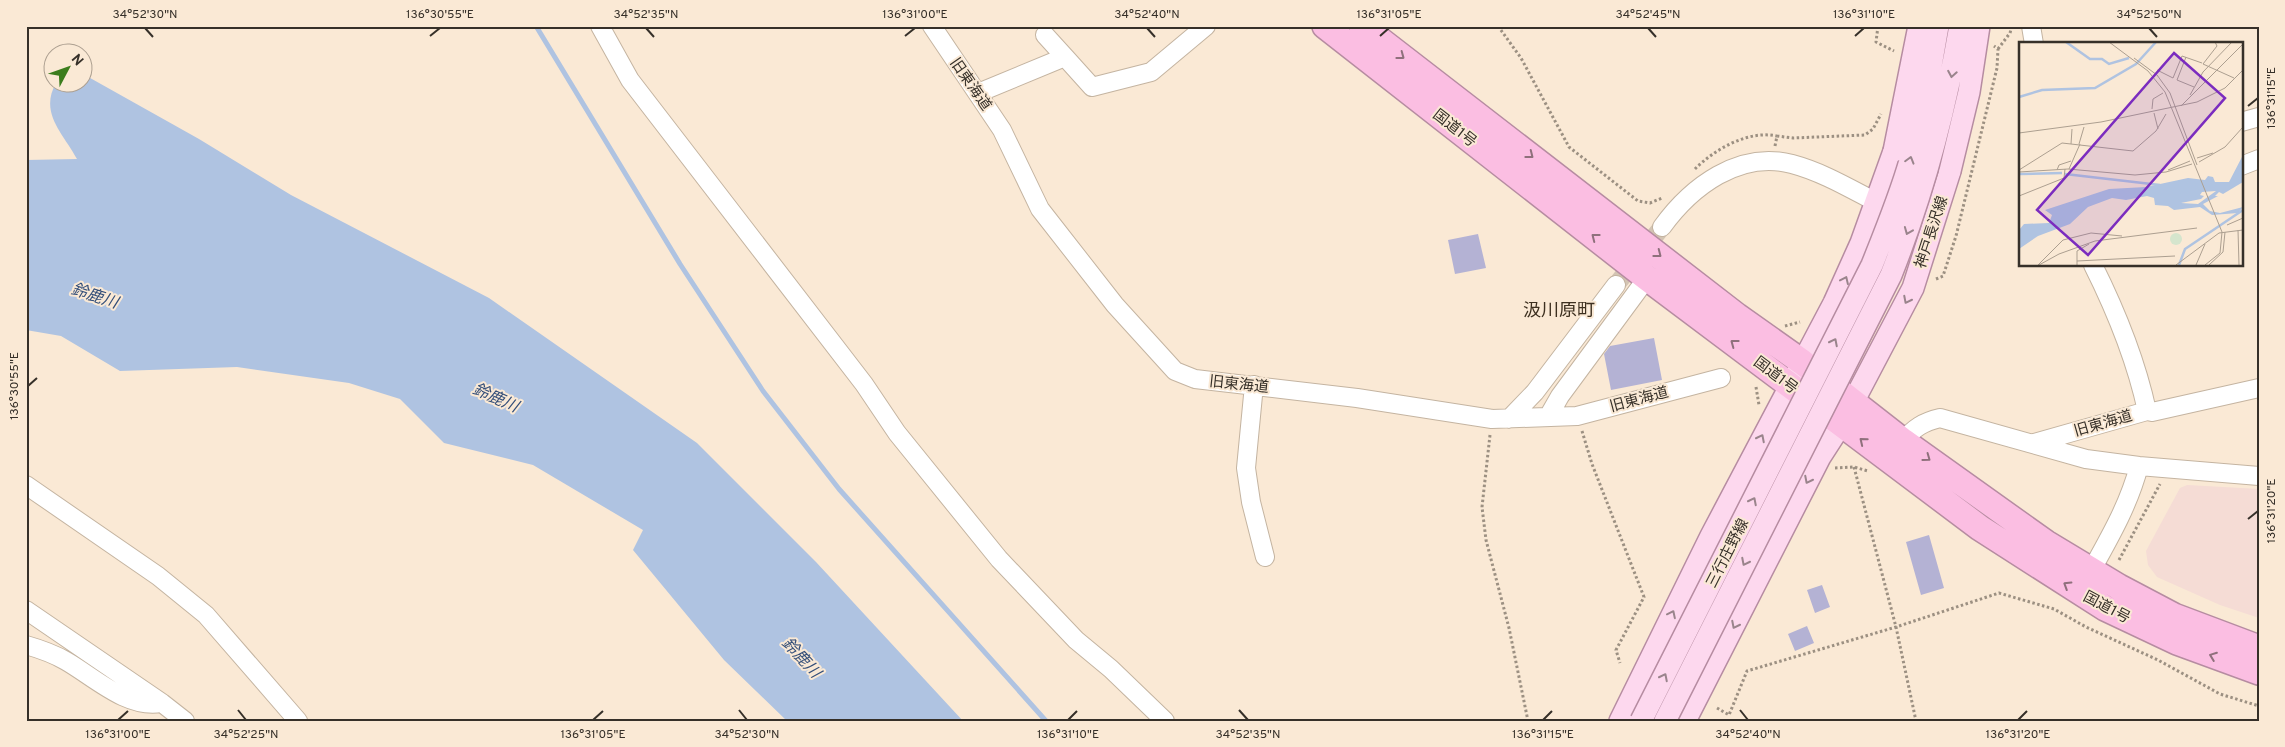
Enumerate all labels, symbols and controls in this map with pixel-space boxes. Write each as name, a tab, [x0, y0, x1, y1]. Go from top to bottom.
text: 34°52'30"N	[112, 7, 178, 23]
text: 136°30'55"E	[406, 7, 474, 23]
text: 34°52'35"N	[614, 7, 678, 23]
text: 136°31'00"E	[882, 7, 948, 23]
text: 34°52'40"N	[1114, 7, 1180, 23]
text: 136°31'05"E	[1356, 7, 1422, 23]
text: 34°52'45"N	[1615, 7, 1681, 23]
text: 136°31'10"E	[1833, 7, 1895, 23]
text: 34°52'50"N	[2116, 7, 2182, 23]
north arrow	[42, 42, 92, 92]
inset map	[2019, 42, 2242, 266]
one-way arrow	[1395, 50, 1405, 59]
text: N	[67, 51, 86, 70]
street label: 旧東海道	[945, 55, 995, 115]
text: 136°31'15"E	[2264, 67, 2280, 129]
one-way arrow	[1947, 70, 1957, 79]
street label: 国道1号	[1428, 106, 1480, 152]
one-way arrow	[1524, 149, 1534, 158]
one-way arrow	[1905, 156, 1915, 165]
street label: 神戸長沢線	[1912, 194, 1953, 271]
one-way arrow	[1904, 226, 1915, 235]
one-way arrow	[1591, 234, 1601, 243]
one-way arrow	[1652, 249, 1661, 257]
one-way arrow	[1838, 276, 1849, 285]
water label: 鈴鹿川	[68, 280, 122, 314]
one-way arrow	[1903, 295, 1913, 304]
district label: 汲川原町	[1523, 300, 1595, 323]
one-way arrow	[1828, 338, 1838, 347]
one-way arrow	[1731, 340, 1740, 348]
text: 136°30'55"E	[7, 352, 23, 420]
street label: 国道1号	[1749, 353, 1801, 399]
street label: 旧東海道	[1208, 373, 1270, 398]
water label: 鈴鹿川	[469, 380, 523, 419]
street label: 旧東海道	[1608, 384, 1671, 417]
street label: 旧東海道	[2072, 407, 2135, 442]
one-way arrow	[1755, 434, 1765, 443]
one-way arrow	[1860, 438, 1869, 446]
one-way arrow	[1921, 452, 1931, 461]
one-way arrow	[1804, 475, 1814, 484]
text: 136°31'20"E	[2264, 478, 2280, 544]
one-way arrow	[1747, 498, 1757, 507]
street label: 三行庄野線	[1703, 516, 1754, 591]
one-way arrow	[1741, 557, 1751, 566]
one-way arrow	[2064, 581, 2073, 591]
street label: 国道1号	[2079, 588, 2133, 629]
one-way arrow	[1666, 610, 1676, 619]
one-way arrow	[1731, 620, 1741, 629]
water label: 鈴鹿川	[777, 634, 826, 684]
one-way arrow	[2209, 652, 2218, 662]
one-way arrow	[1658, 674, 1668, 683]
text: 136°31'00"E	[85, 727, 151, 743]
text: 34°52'25"N	[213, 727, 279, 743]
text: 136°31'05"E	[560, 727, 626, 743]
text: 34°52'30"N	[714, 727, 780, 743]
text: 136°31'10"E	[1037, 727, 1099, 743]
text: 34°52'35"N	[1216, 727, 1280, 743]
text: 136°31'15"E	[1512, 727, 1574, 743]
text: 34°52'40"N	[1715, 727, 1781, 743]
text: 136°31'20"E	[1985, 727, 2051, 743]

